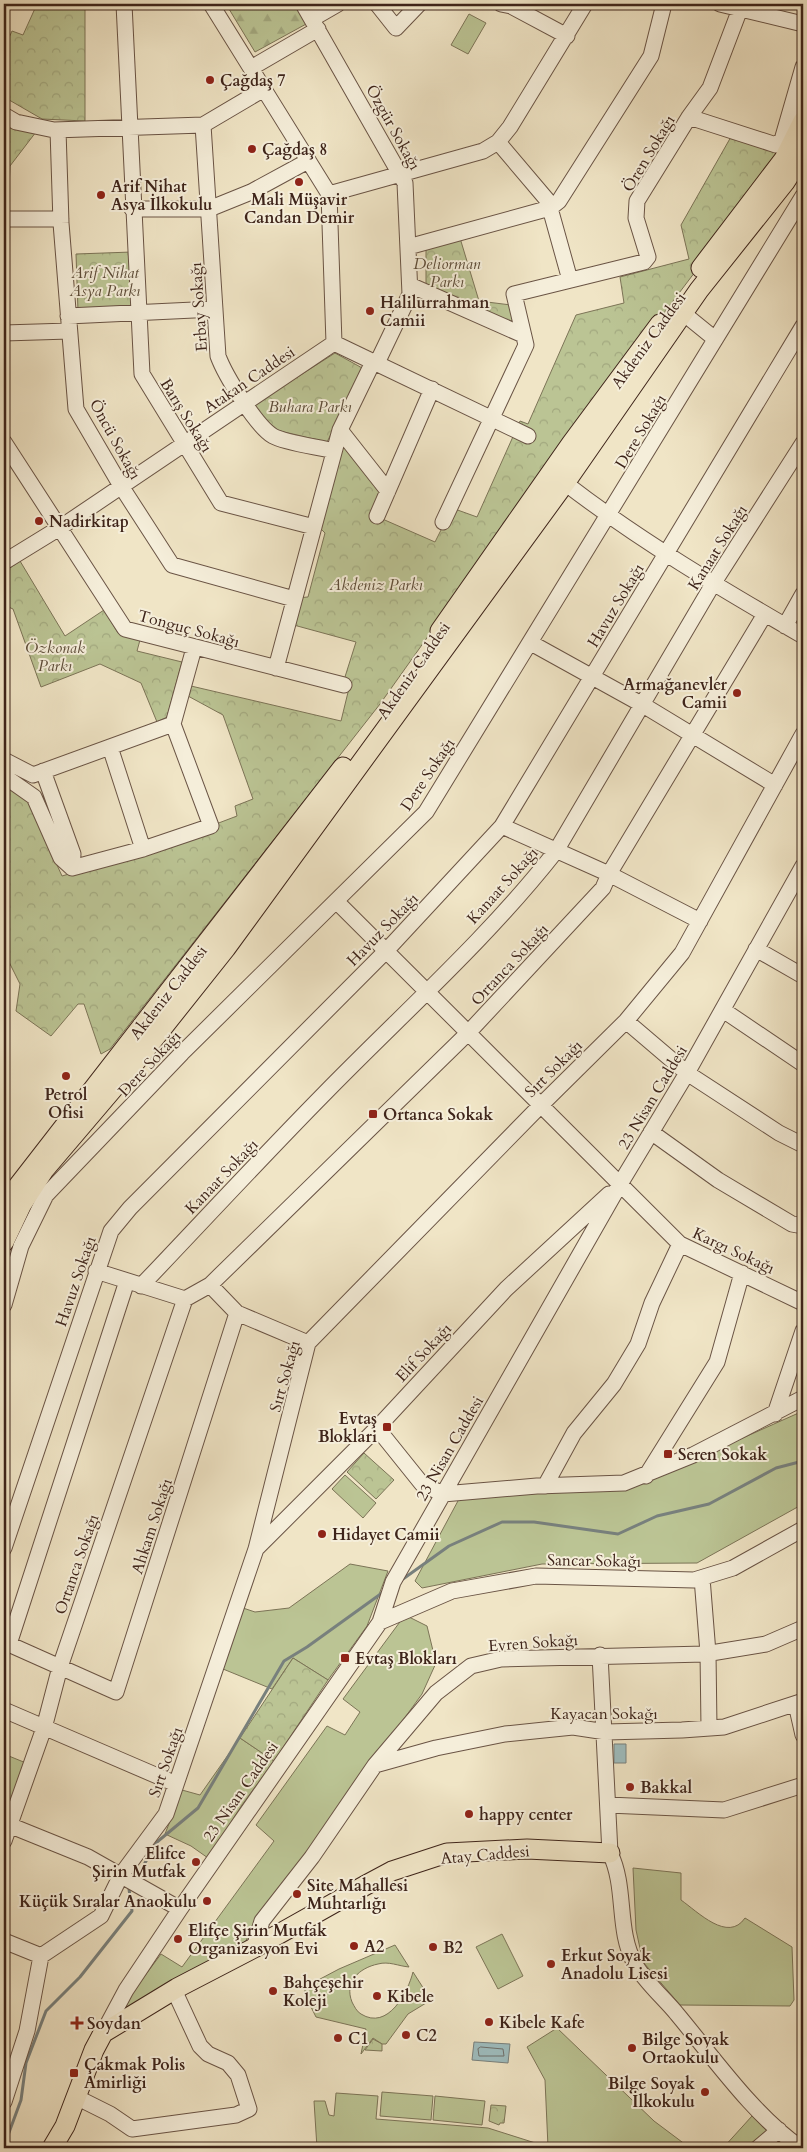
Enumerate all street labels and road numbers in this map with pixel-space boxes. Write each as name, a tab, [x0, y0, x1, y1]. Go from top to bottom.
street label: Özgür Sokağı	[361, 81, 426, 175]
street label: Ören Sokağı	[617, 111, 681, 196]
street label: Erbay Sokağı	[185, 261, 213, 352]
street label: Akdeniz Caddesi	[606, 288, 692, 393]
street label: Atakan Caddesi	[200, 341, 300, 418]
street label: Barış Sokağı	[155, 374, 218, 457]
street label: Dere Sokağı	[610, 390, 672, 473]
street label: Öncü Sokağı	[84, 395, 147, 484]
street label: Kanaat Sokağı	[683, 500, 753, 594]
street label: Havuz Sokağı	[582, 559, 650, 652]
street label: Tonguç Sokağı	[135, 605, 243, 653]
street label: Akdeniz Caddesi	[372, 617, 456, 724]
street label: Dere Sokağı	[395, 733, 461, 815]
street label: Kanaat Sokağı	[462, 842, 544, 929]
street label: Havuz Sokağı	[342, 888, 424, 971]
street label: Ortanca Sokağı	[466, 918, 554, 1011]
street label: Akdeniz Caddesi	[125, 941, 213, 1044]
street label: Dere Sokağı	[113, 1025, 187, 1102]
street label: Sırt Sokağı	[520, 1035, 588, 1102]
street label: 23 Nisan Caddesi	[613, 1041, 693, 1154]
street label: Kanaat Sokağı	[180, 1134, 264, 1219]
street label: Kargı Sokağı	[689, 1222, 779, 1280]
street label: Havuz Sokağı	[50, 1233, 102, 1329]
street label: Elif Sokağı	[391, 1318, 457, 1387]
street label: Sırt Sokağı	[264, 1338, 306, 1415]
street label: 23 Nisan Caddesi	[411, 1392, 489, 1505]
street label: Ahkam Sokağı	[126, 1475, 178, 1577]
street label: Ortanca Sokağı	[49, 1511, 105, 1617]
street label: Sancar Sokağı	[547, 1549, 642, 1573]
street label: Evren Sokağı	[487, 1629, 579, 1657]
street label: Kayacan Sokağı	[550, 1703, 658, 1725]
street label: Sırt Sokağı	[144, 1724, 188, 1801]
street label: 23 Nisan Caddesi	[198, 1737, 284, 1846]
street label: Atay Caddesi	[440, 1840, 531, 1870]

